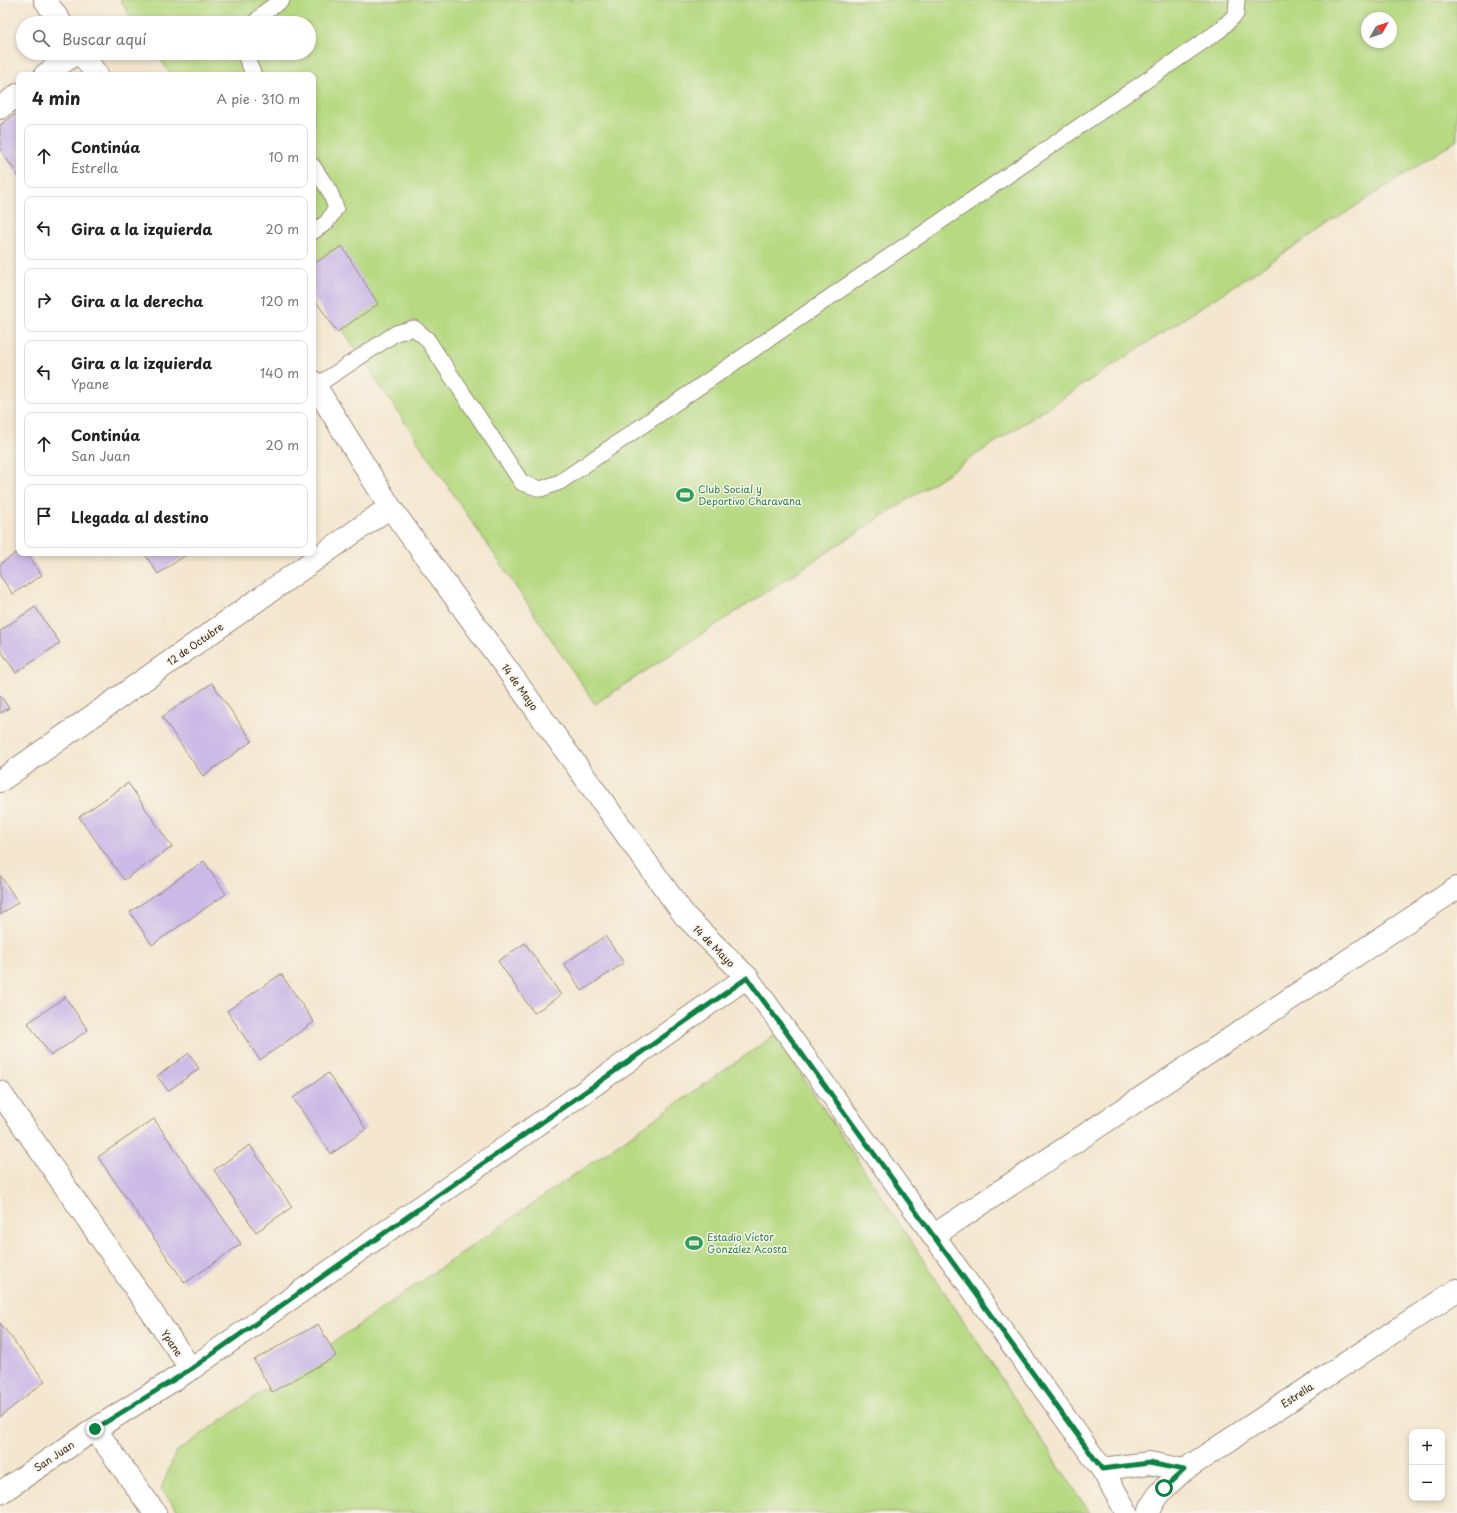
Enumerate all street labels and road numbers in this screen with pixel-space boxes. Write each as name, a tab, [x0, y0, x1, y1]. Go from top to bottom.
street label: 12 de Octubre	[163, 618, 226, 669]
street label: 14 de Mayo	[498, 660, 543, 713]
street label: 14 de Mayo	[690, 921, 739, 970]
street label: Ypane	[158, 1326, 187, 1359]
street label: Estrella	[1277, 1378, 1317, 1411]
street label: San Juan	[31, 1437, 77, 1475]

